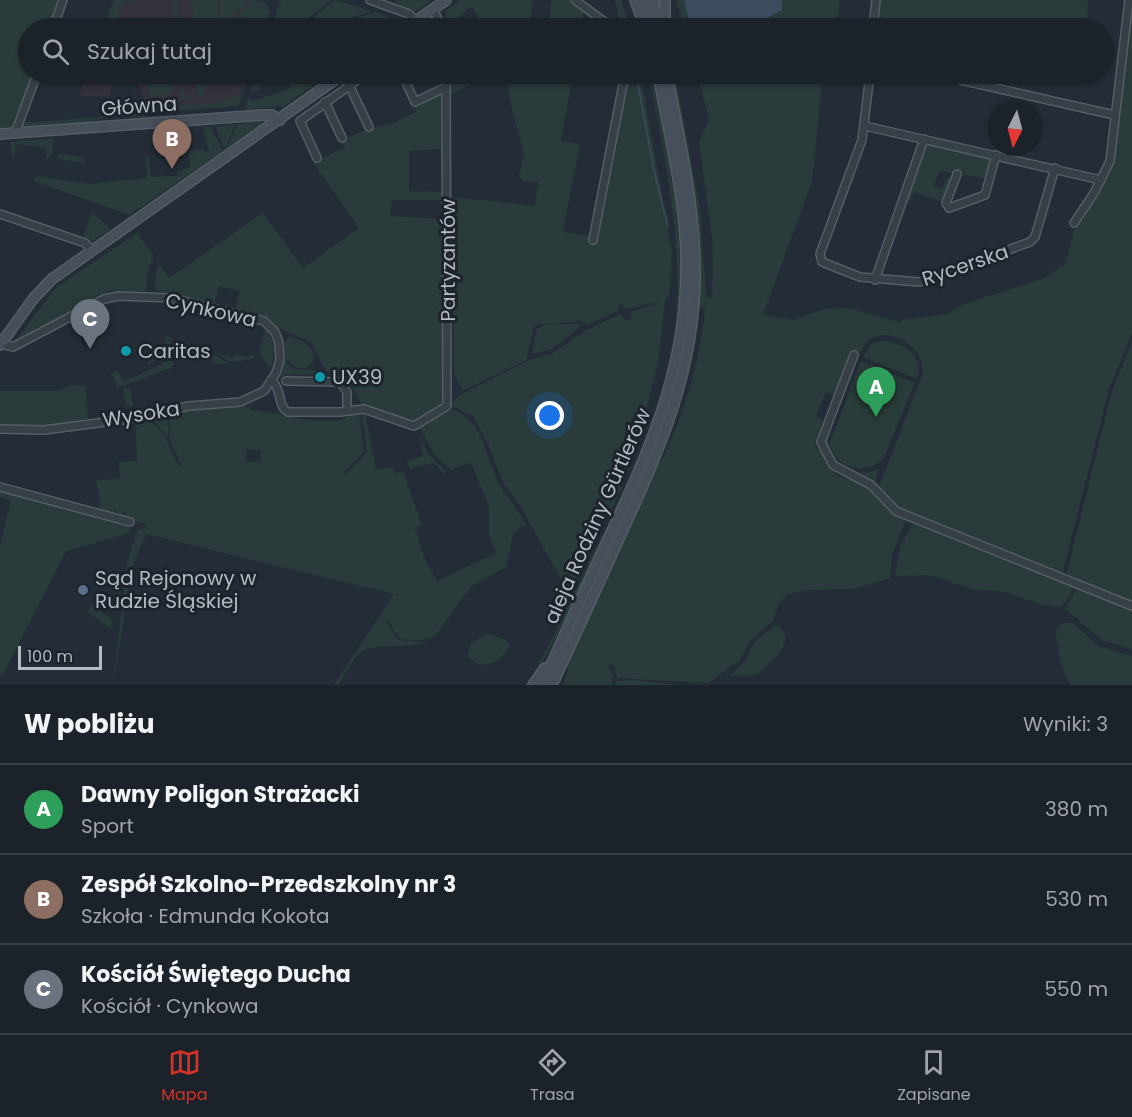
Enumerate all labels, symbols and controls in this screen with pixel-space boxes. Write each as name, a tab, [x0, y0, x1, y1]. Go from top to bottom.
search box	[18, 18, 1114, 84]
icon: search	[39, 35, 72, 68]
text: Szukaj tutaj	[87, 36, 212, 67]
street label: Główna	[100, 89, 178, 123]
north arrow	[988, 102, 1042, 156]
pin: B	[152, 120, 192, 169]
street label: Partyzantów	[434, 198, 462, 322]
street label: Rycerska	[918, 237, 1012, 293]
street label: Cynkowa	[163, 286, 259, 334]
pin: C	[70, 300, 110, 349]
place label: Caritas	[138, 337, 211, 365]
marker: Caritas	[119, 344, 133, 358]
place label: UX39	[332, 363, 382, 391]
pin: A	[856, 368, 896, 417]
marker: UX39	[313, 370, 327, 384]
street label: Wysoka	[100, 394, 182, 434]
your location	[535, 401, 564, 430]
street label: aleja Rodziny Gürtlerów	[537, 403, 658, 628]
place label: Sąd Rejonowy w Rudzie Śląskiej	[95, 564, 257, 615]
marker: Sąd Rejonowy w Rudzie Śląskiej	[76, 583, 90, 597]
scale bar	[18, 643, 102, 670]
text: 100 m	[27, 645, 73, 668]
text: W pobliżu	[24, 706, 155, 742]
text: Wyniki: 3	[1023, 710, 1108, 738]
text: Dawny Poligon Strażacki	[81, 779, 360, 810]
text: A	[36, 795, 51, 823]
text: 380 m	[1045, 795, 1108, 823]
text: Sport	[81, 812, 134, 840]
text: Zespół Szkolno-Przedszkolny nr 3	[81, 869, 456, 900]
text: B	[37, 885, 50, 913]
text: 530 m	[1045, 885, 1108, 913]
text: Szkoła · Edmunda Kokota	[81, 902, 329, 930]
text: Kościół Świętego Ducha	[81, 959, 351, 990]
text: C	[36, 975, 51, 1003]
text: 550 m	[1044, 975, 1108, 1003]
text: Kościół · Cynkowa	[81, 992, 259, 1020]
tab: Mapa	[161, 1046, 208, 1107]
tab: Trasa	[530, 1046, 575, 1107]
tab: Zapisane	[897, 1046, 971, 1107]

